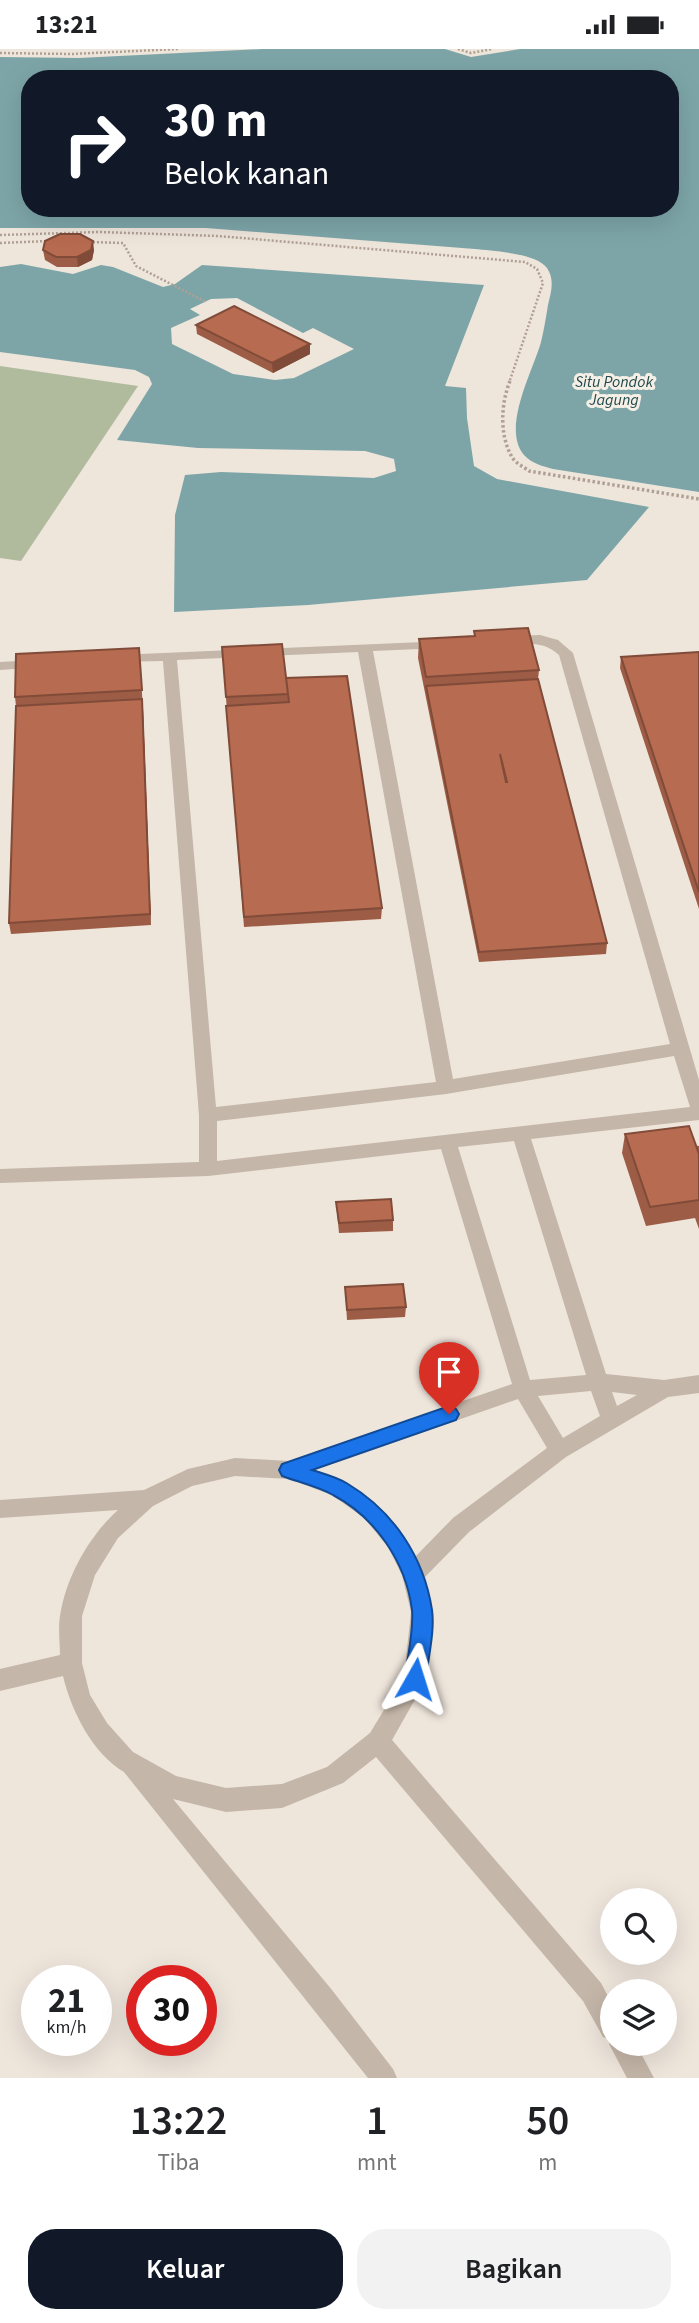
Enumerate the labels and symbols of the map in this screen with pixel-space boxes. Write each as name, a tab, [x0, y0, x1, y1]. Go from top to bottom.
water label: Situ Pondok Jagung	[575, 371, 653, 411]
pin	[419, 1342, 479, 1414]
position arrow	[378, 1642, 452, 1716]
speed limit sign: 30	[126, 1965, 217, 2056]

